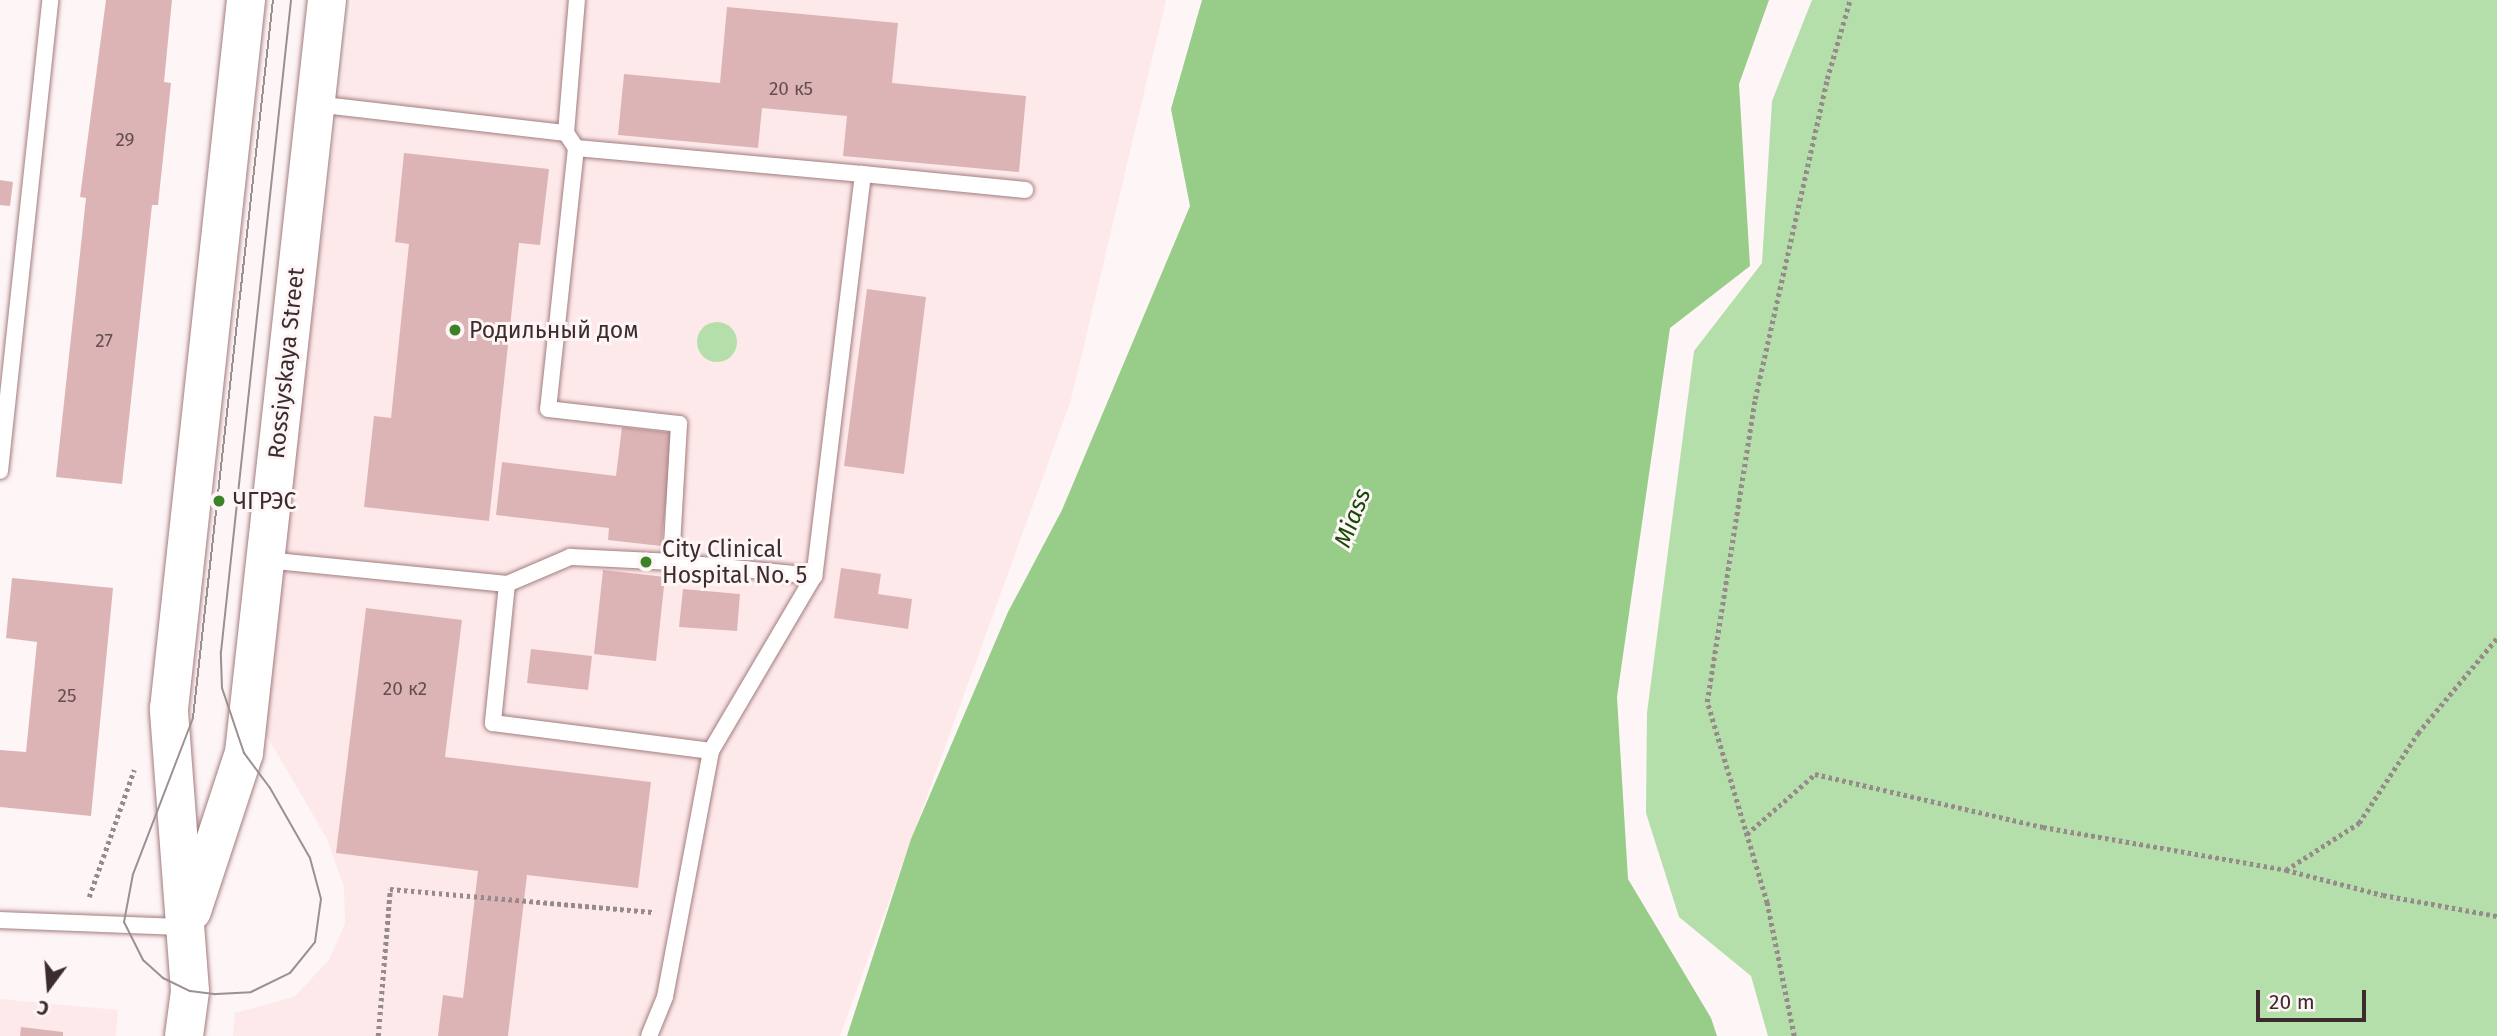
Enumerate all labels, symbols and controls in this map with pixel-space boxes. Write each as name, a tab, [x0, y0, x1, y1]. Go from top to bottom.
house number: 20 к5	[769, 78, 813, 100]
house number: 29	[115, 129, 135, 151]
street label: Rossiyskaya Street	[262, 266, 310, 460]
place label: Родильный дом	[469, 316, 639, 344]
marker: Родильный дом	[447, 322, 463, 338]
house number: 27	[95, 330, 113, 352]
water label: Miass	[1329, 484, 1377, 552]
place label: ЧГРЭС	[233, 487, 296, 515]
marker: ЧГРЭС	[211, 493, 227, 509]
place label: City Clinical Hospital No. 5	[662, 535, 807, 589]
marker: City Clinical Hospital No. 5	[636, 552, 656, 572]
house number: 20 к2	[383, 678, 427, 700]
house number: 25	[58, 685, 76, 707]
north arrow	[14, 952, 84, 1022]
scale bar	[2259, 976, 2369, 1020]
text: 20 m	[2269, 989, 2315, 1015]
text: С	[35, 995, 52, 1020]

